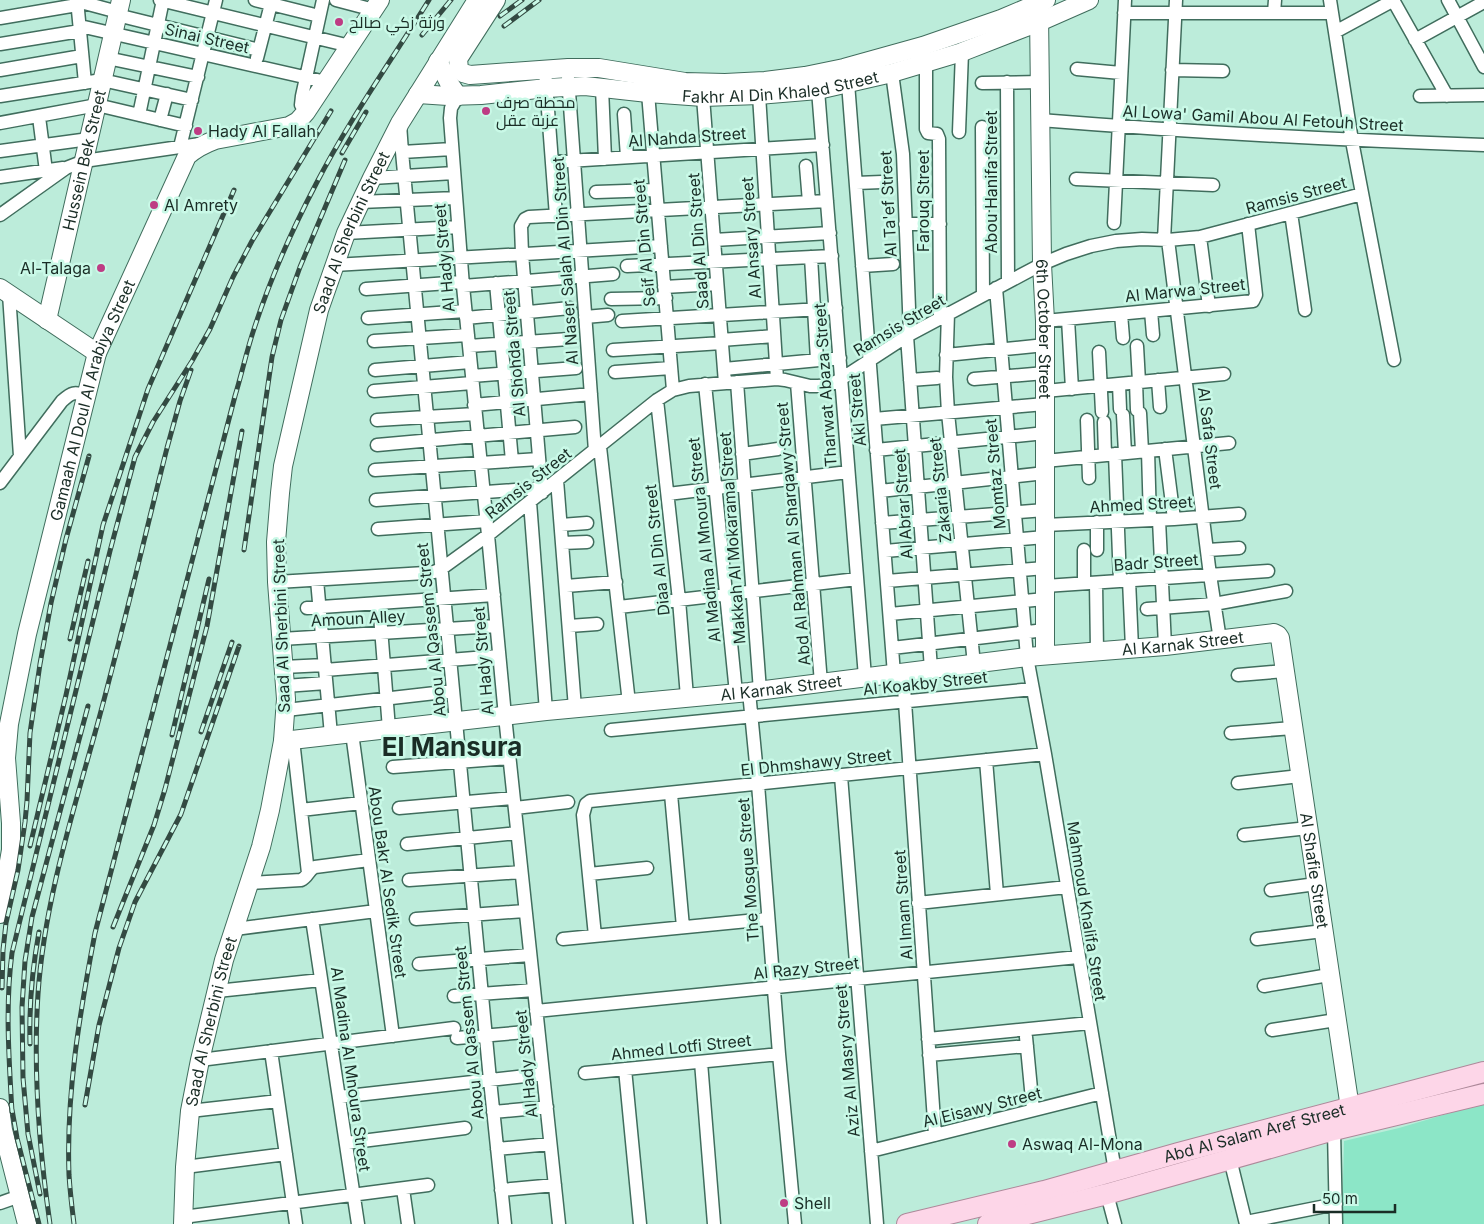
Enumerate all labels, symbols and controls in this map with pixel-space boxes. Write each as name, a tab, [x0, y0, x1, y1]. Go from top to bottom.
place label: ورثة زكي صالح	[349, 12, 445, 36]
marker: ورثة زكي صالح	[333, 16, 345, 28]
street label: Sinai Street	[163, 19, 251, 57]
street label: Fakhr Al Din Khaled Street	[682, 66, 880, 107]
street label: Hussein Bek Street	[58, 88, 110, 232]
place label: محطة صرف عزبة عقل	[496, 92, 576, 131]
street label: Al Lowa' Gamil Abou Al Fetouh Street	[1122, 101, 1404, 135]
marker: محطة صرف عزبة عقل	[480, 105, 492, 117]
street label: Abou Hanifa Street	[981, 111, 1001, 253]
place label: Hady Al Fallah	[208, 121, 316, 141]
street label: Al Nahda Street	[627, 123, 747, 151]
marker: Hady Al Fallah	[192, 125, 204, 137]
street label: Saad Al Sherbini Street	[309, 148, 394, 316]
street label: Al Ta'ef Street	[875, 150, 901, 258]
street label: Farouq Street	[913, 150, 933, 252]
street label: Al Naser Salah Al Din Street	[548, 156, 582, 366]
street label: Saad Al Din Street	[683, 172, 713, 310]
street label: Ramsis Street	[1243, 172, 1349, 218]
street label: Al Ansary Street	[737, 176, 765, 300]
street label: Seif Al Din Street	[628, 178, 660, 308]
place label: Al Amrety	[164, 195, 238, 215]
marker: Al Amrety	[148, 199, 160, 211]
street label: Al Hady Street	[429, 203, 459, 313]
place label: Al-Talaga	[20, 258, 91, 278]
street label: 6th October Street	[1032, 259, 1055, 399]
marker: Al-Talaga	[95, 262, 107, 274]
street label: Al Marwa Street	[1124, 274, 1246, 306]
street label: Gamaah Al Doul Al Arabiya Street	[46, 277, 139, 523]
street label: Al Shohda Street	[499, 290, 529, 418]
street label: Ramsis Street	[849, 290, 949, 360]
street label: Tharwat Abaza Street	[809, 302, 841, 468]
street label: Akl Street	[844, 373, 870, 447]
street label: Al Safa Street	[1194, 386, 1226, 490]
street label: Abd Al Rahman Al Sharqawy Street	[772, 401, 814, 667]
street label: Momtaz Street	[980, 418, 1010, 530]
street label: Makkah Al Mokarama Street	[715, 431, 749, 645]
street label: Al Madina Al Mnoura Street	[683, 436, 725, 644]
street label: Zakaria Street	[925, 436, 955, 544]
street label: Ramsis Street	[481, 443, 575, 523]
street label: Al Abrar Street	[889, 448, 917, 560]
street label: Diaa Al Din Street	[640, 483, 674, 617]
street label: Ahmed Street	[1089, 491, 1193, 517]
street label: Saad Al Sherbini Street	[268, 539, 294, 713]
street label: Abou Al Qassem Street	[412, 542, 450, 718]
street label: Badr Street	[1113, 549, 1199, 575]
street label: Amoun Alley	[310, 606, 406, 630]
street label: Al Hady Street	[468, 606, 498, 716]
street label: Al Karnak Street	[1121, 627, 1245, 659]
street label: Al Koakby Street	[862, 667, 988, 699]
street label: Al Karnak Street	[719, 670, 843, 705]
district label: El Mansura	[382, 731, 522, 762]
street label: El Dhmshawy Street	[740, 744, 892, 780]
street label: Abou Bakr Al Sedik Street	[365, 784, 411, 980]
street label: The Mosque Street	[733, 797, 763, 943]
street label: Al Shafie Street	[1296, 811, 1333, 930]
street label: Mahmoud Khalifa Street	[1063, 820, 1111, 1002]
street label: Al Imam Street	[889, 849, 917, 961]
street label: Saad Al Sherbini Street	[181, 934, 241, 1108]
street label: Abou Al Qassem Street	[450, 945, 488, 1121]
street label: Al Razy Street	[752, 953, 860, 983]
street label: Al Madina Al Mnoura Street	[327, 965, 375, 1173]
street label: Aziz Al Masry Street	[830, 984, 864, 1138]
street label: Al Hady Street	[510, 1009, 542, 1119]
street label: Ahmed Lotfi Street	[610, 1030, 752, 1064]
street label: Al Eisawy Street	[920, 1083, 1044, 1131]
street label: Abd Al Salam Aref Street	[1161, 1099, 1347, 1167]
place label: Aswaq Al-Mona	[1022, 1134, 1143, 1154]
marker: Aswaq Al-Mona	[1006, 1138, 1018, 1150]
scale bar	[1314, 1182, 1395, 1214]
text: 50 m	[1322, 1189, 1358, 1208]
place label: Shell	[794, 1193, 831, 1213]
marker: Shell	[778, 1197, 790, 1209]

